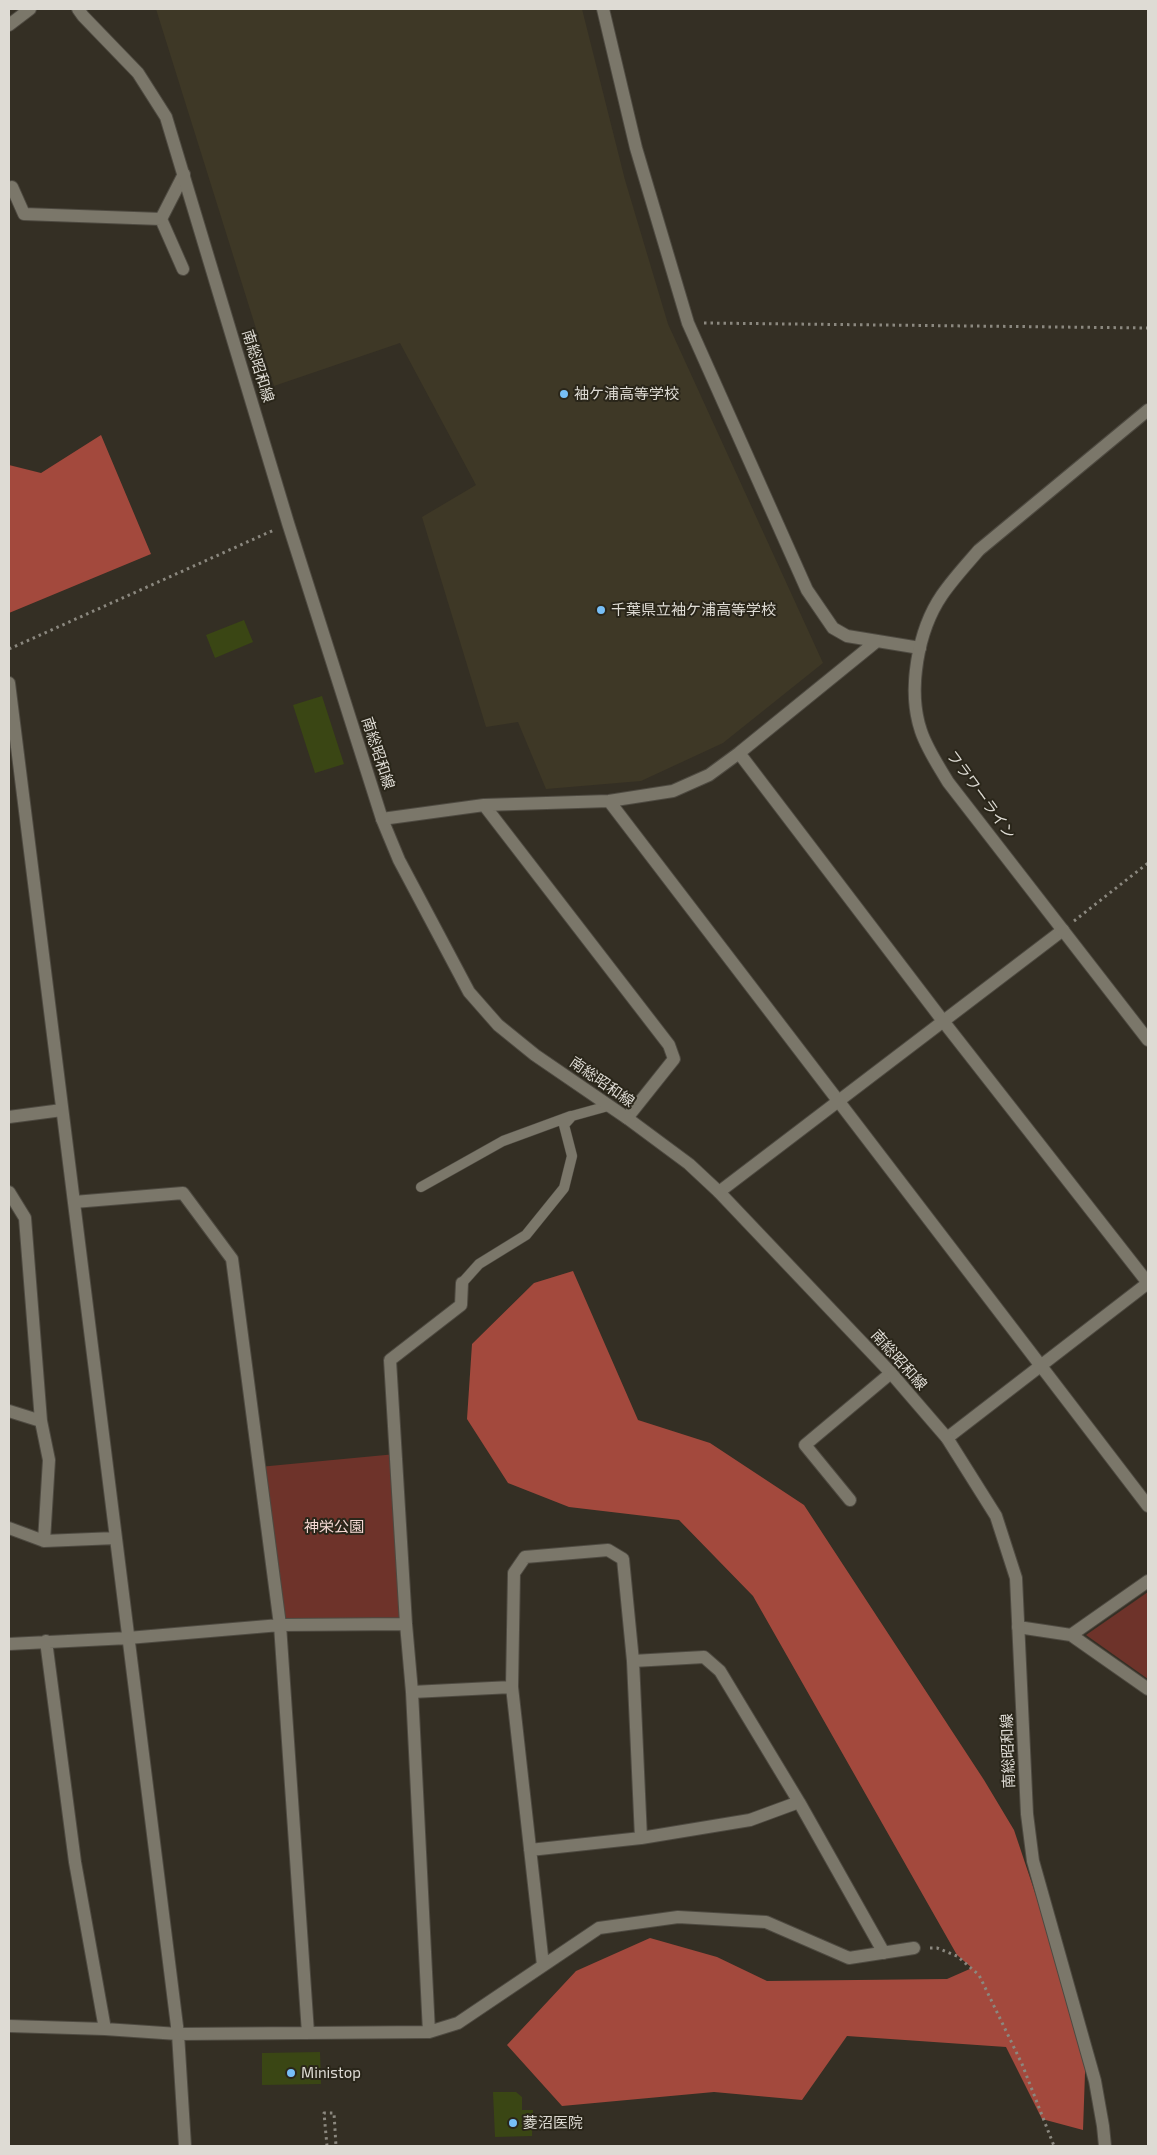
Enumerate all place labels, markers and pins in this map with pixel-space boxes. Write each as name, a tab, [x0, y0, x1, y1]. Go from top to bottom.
place label: 袖ケ浦高等学校	[574, 385, 679, 403]
marker: 袖ケ浦高等学校	[558, 388, 570, 400]
place label: 千葉県立袖ケ浦高等学校	[611, 601, 776, 619]
marker: 千葉県立袖ケ浦高等学校	[595, 604, 607, 616]
place label: Ministop	[301, 2064, 361, 2082]
marker: Ministop	[285, 2067, 297, 2079]
place label: 菱沼医院	[523, 2114, 583, 2132]
marker: 菱沼医院	[507, 2117, 519, 2129]

